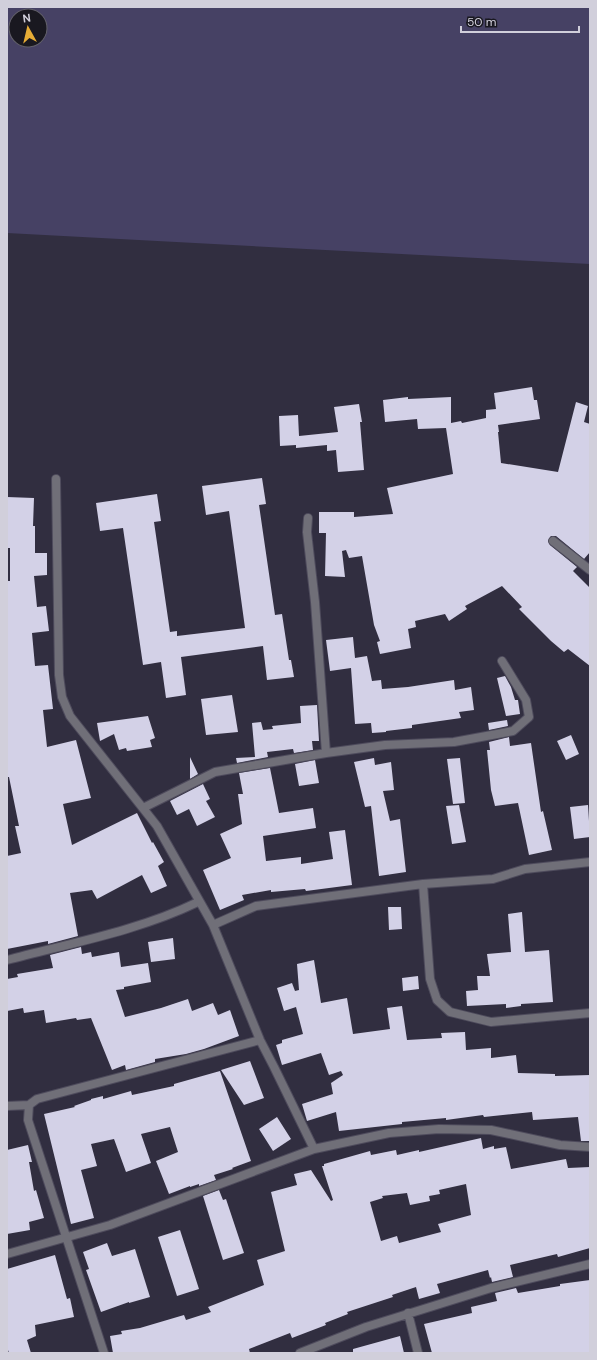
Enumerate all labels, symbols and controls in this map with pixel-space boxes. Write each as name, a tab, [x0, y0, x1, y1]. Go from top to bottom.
north arrow	[8, 8, 48, 48]
scale bar	[461, 8, 579, 34]
text: N	[22, 11, 32, 26]
text: 50 m	[467, 14, 496, 30]

